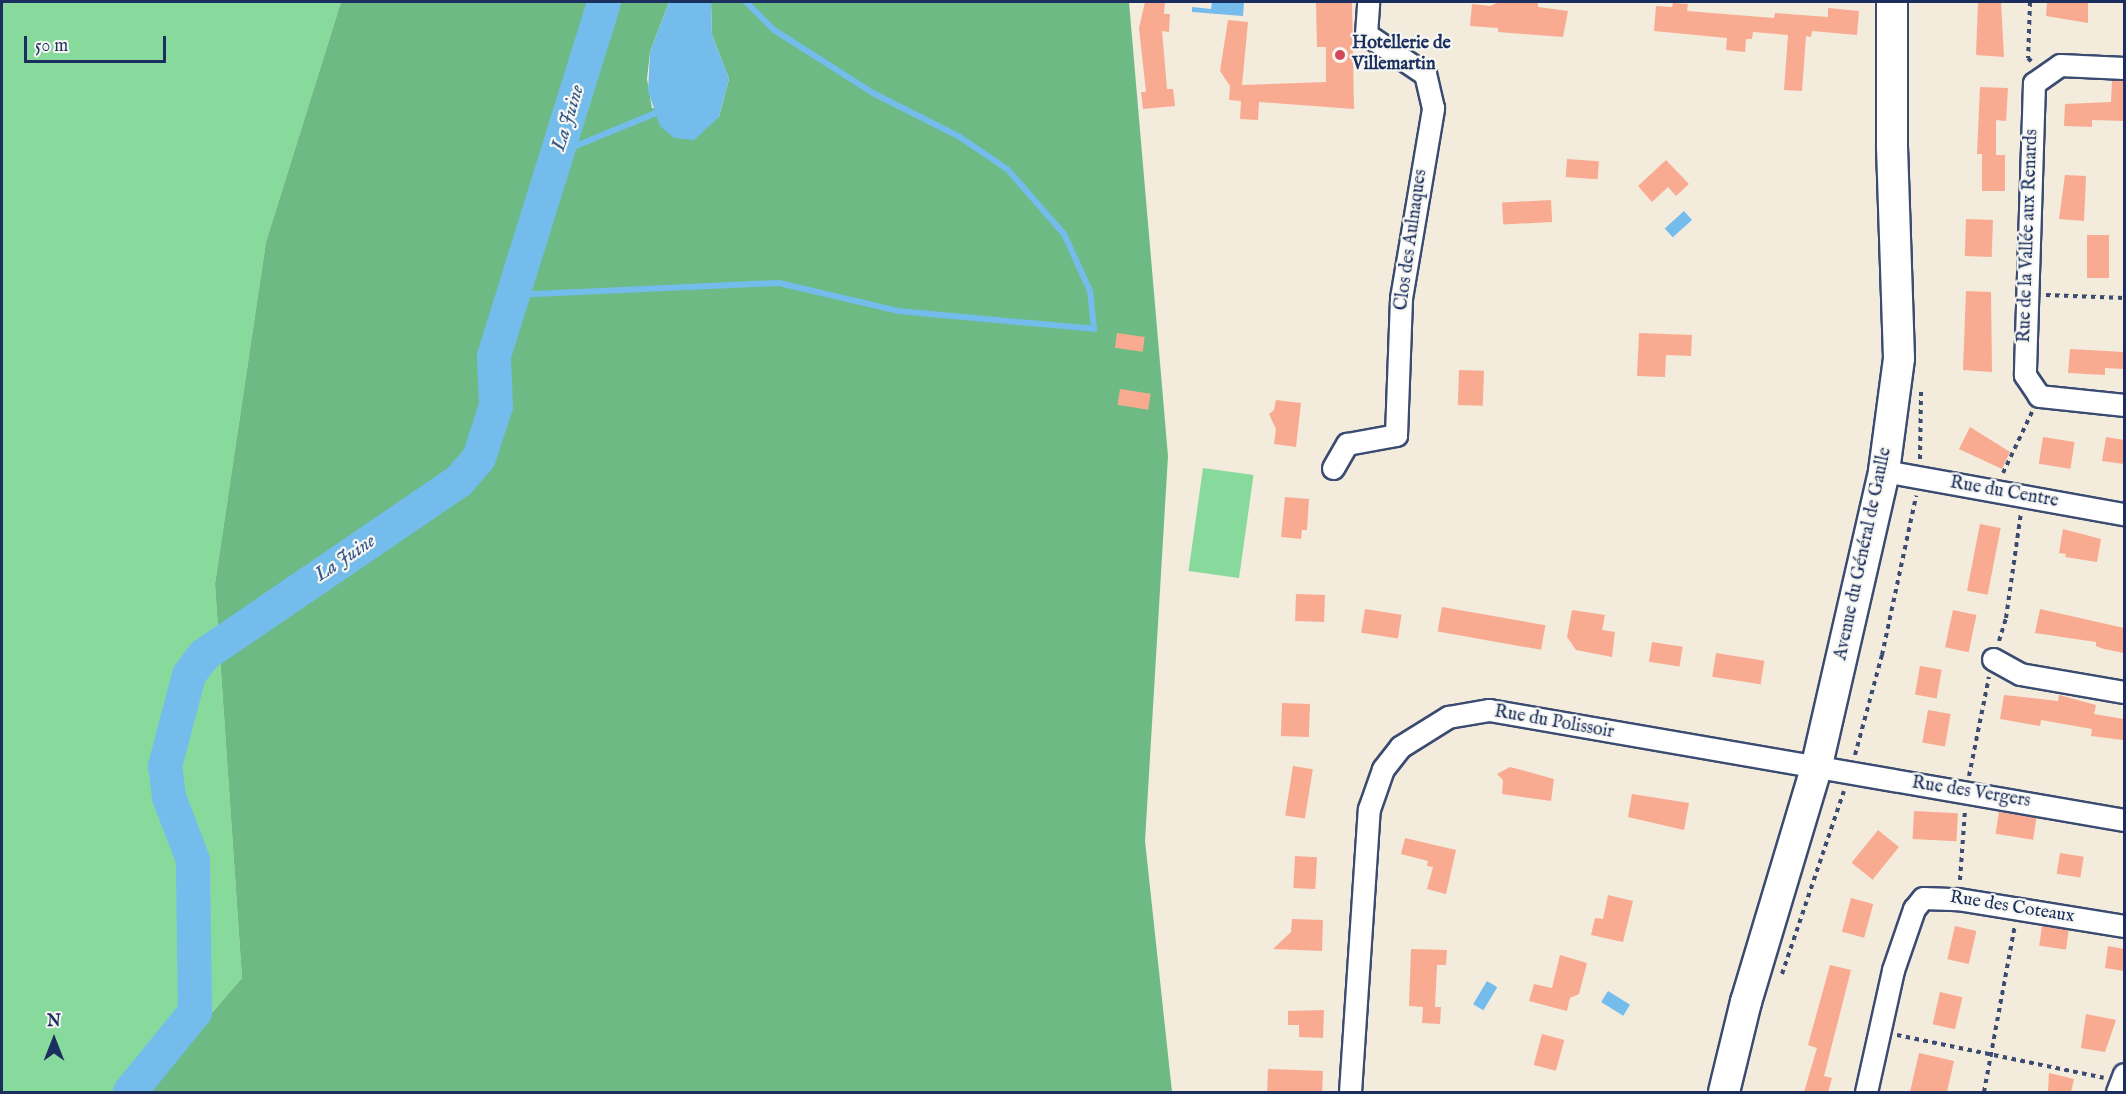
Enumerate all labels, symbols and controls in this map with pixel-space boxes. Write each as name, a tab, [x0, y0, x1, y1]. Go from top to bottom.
scale bar	[27, 24, 170, 62]
place label: Hotellerie de Villemartin	[1352, 34, 1451, 76]
text: 50 m	[35, 35, 68, 58]
marker: Hotellerie de Villemartin	[1333, 48, 1347, 62]
water label: La Juine	[547, 82, 589, 154]
street label: Rue de la Vallée aux Renards	[2014, 129, 2044, 343]
street label: Clos des Aulnaques	[1391, 168, 1433, 312]
street label: Avenue du Général de Gaulle	[1831, 446, 1897, 662]
street label: Rue du Centre	[1948, 473, 2060, 513]
water label: La Juine	[310, 529, 380, 587]
street label: Rue du Polissoir	[1492, 702, 1616, 744]
street label: Rue des Vergers	[1910, 773, 2032, 813]
street label: Rue des Coteaux	[1948, 887, 2076, 929]
north arrow	[24, 1010, 84, 1070]
text: N	[47, 1012, 61, 1032]

